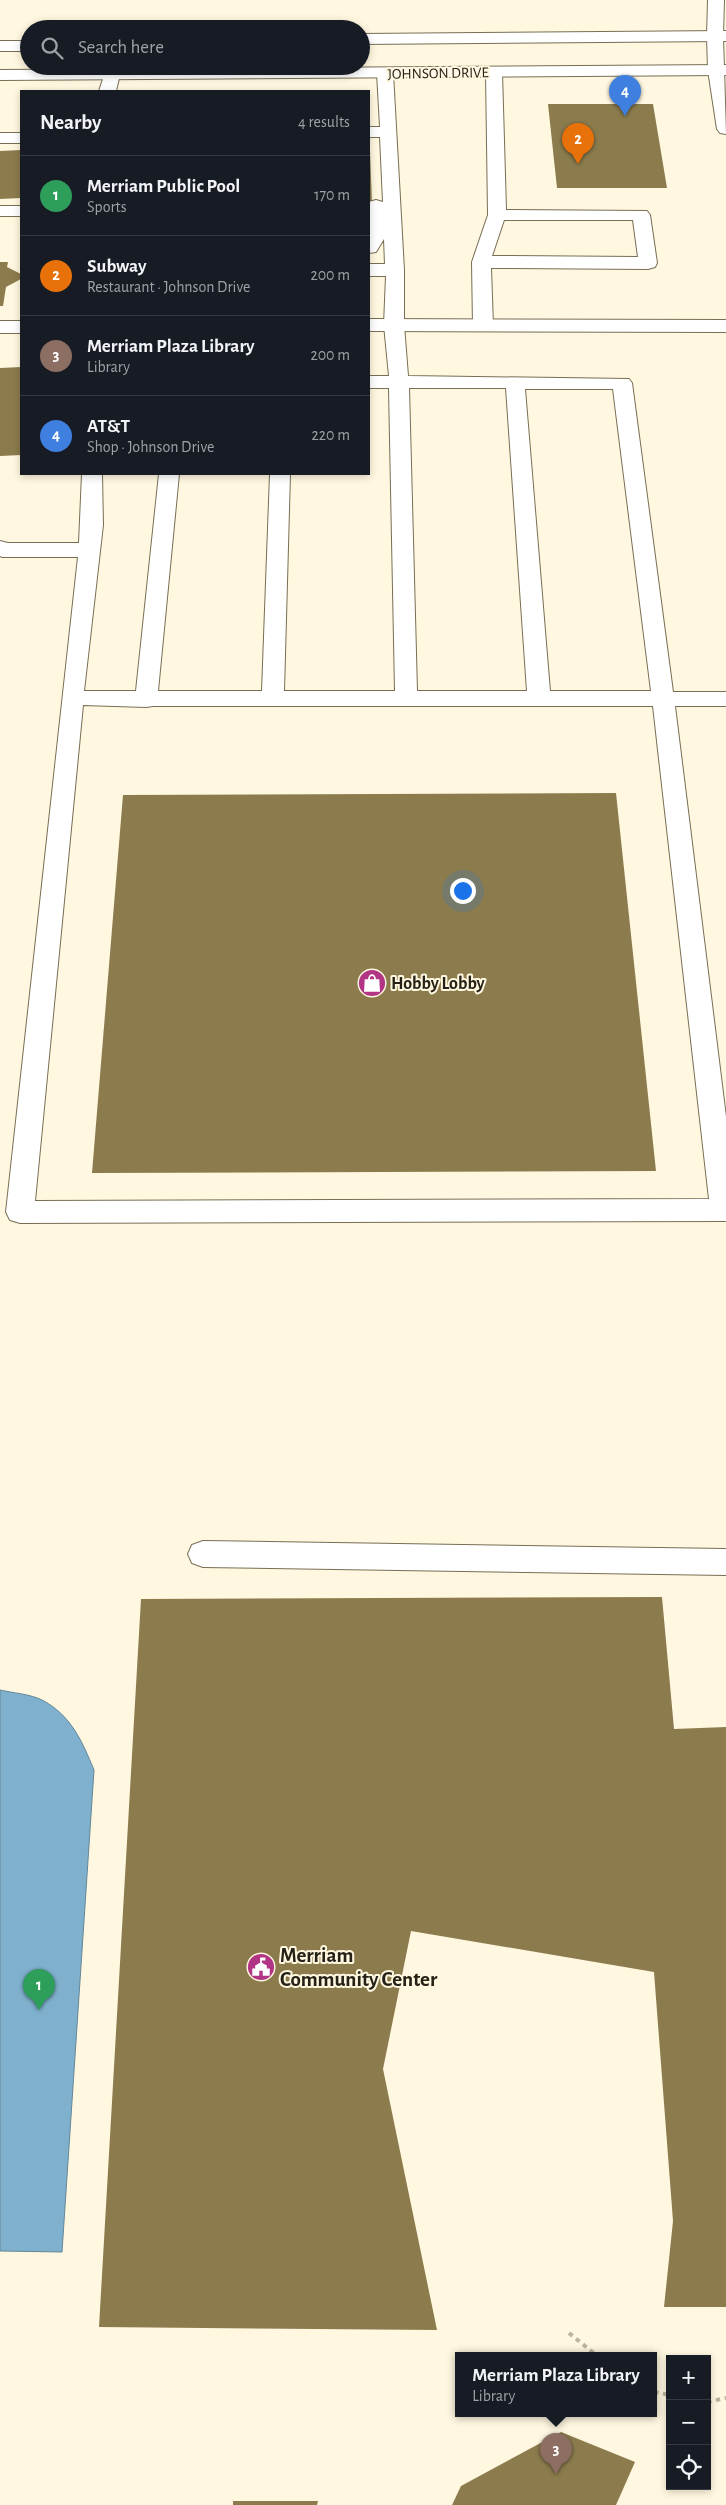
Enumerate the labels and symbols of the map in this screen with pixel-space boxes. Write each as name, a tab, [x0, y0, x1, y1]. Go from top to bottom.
street label: JOHNSON DRIVE	[387, 65, 489, 82]
pin: 4	[609, 75, 641, 116]
pin: 2	[562, 123, 594, 164]
your location	[450, 878, 476, 904]
shop icon: Hobby Lobby	[357, 968, 387, 998]
place label: Hobby Lobby	[391, 975, 486, 993]
place label: Merriam Community Center	[280, 1945, 438, 1990]
public building icon: Merriam Community Center	[246, 1952, 276, 1982]
pin: 1	[23, 1969, 55, 2010]
pin: 3	[540, 2433, 572, 2474]

